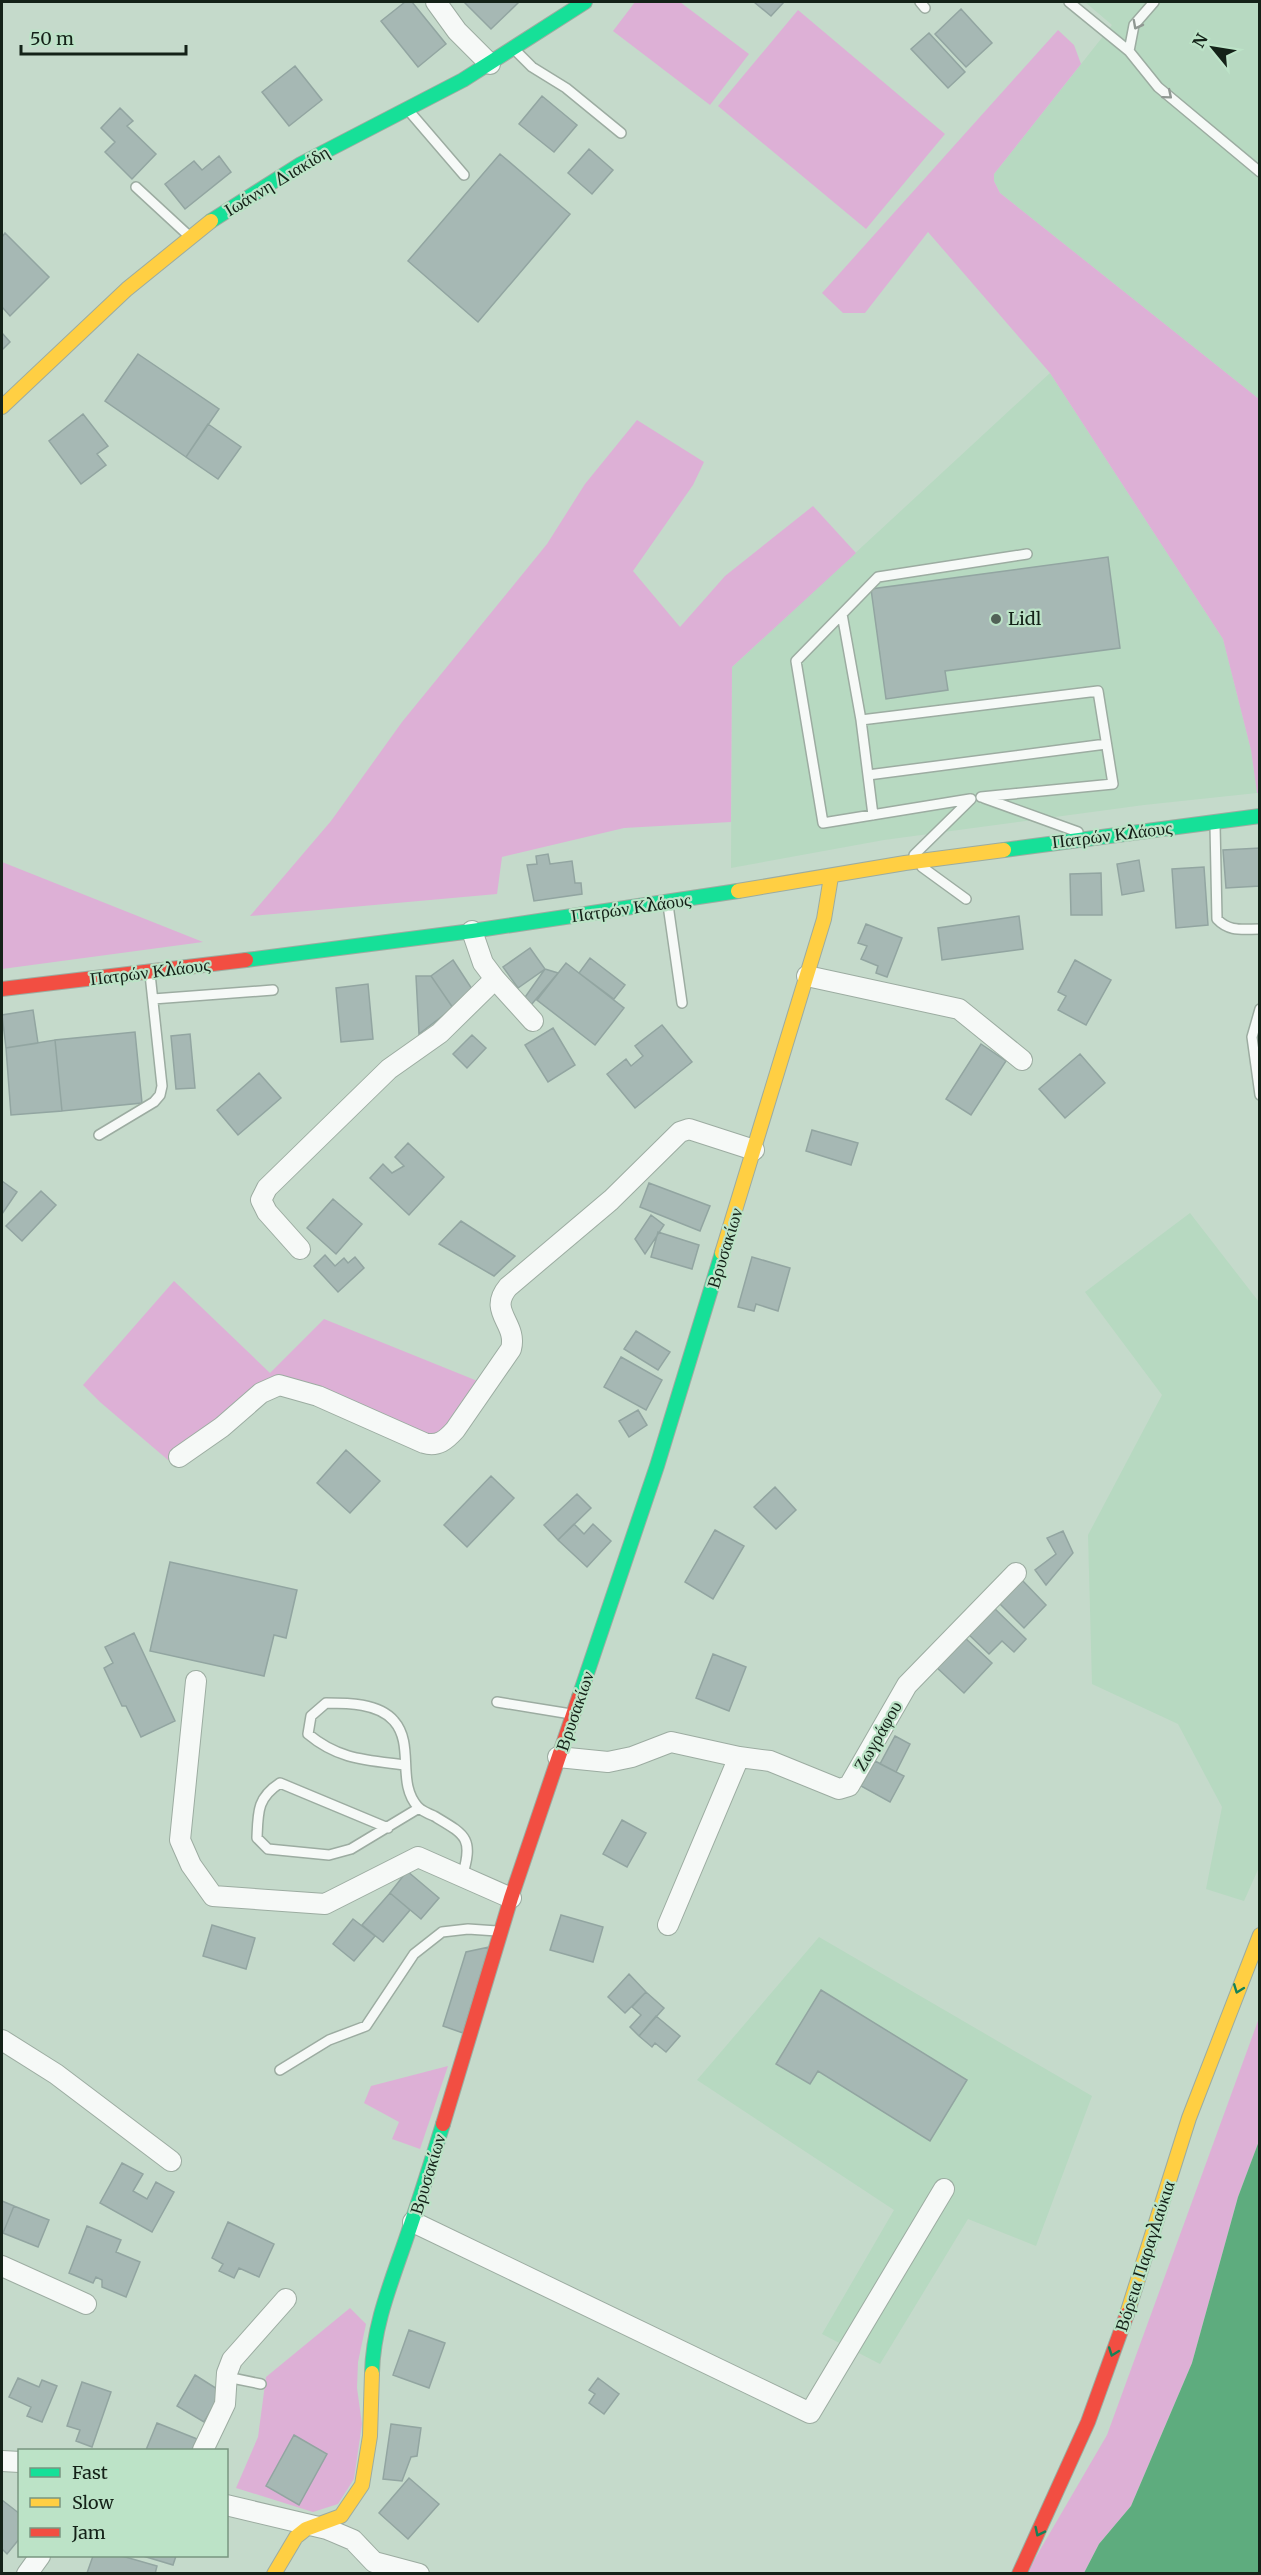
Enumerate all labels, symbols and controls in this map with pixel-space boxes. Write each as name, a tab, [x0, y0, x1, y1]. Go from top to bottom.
scale bar	[21, 18, 186, 56]
north arrow	[1183, 18, 1243, 78]
one-way arrow	[1133, 19, 1145, 30]
text: 50 m	[30, 27, 74, 50]
text: N	[1188, 30, 1212, 51]
one-way arrow	[1161, 87, 1172, 98]
street label: Ιωάννη Διακίδη	[220, 140, 334, 221]
place label: Lidl	[1008, 607, 1042, 630]
marker: Lidl	[989, 612, 1003, 626]
street label: Πατρών Κλάους	[1051, 816, 1173, 853]
street label: Πατρών Κλάους	[569, 888, 692, 927]
street label: Πατρών Κλάους	[89, 953, 211, 990]
street label: Βρυσακίων	[701, 1205, 748, 1291]
street label: Βρυσακίων	[550, 1668, 599, 1754]
street label: Ζωγράφου	[848, 1696, 907, 1775]
one-way arrow	[1233, 1983, 1246, 1994]
street label: Βρυσακίων	[404, 2131, 451, 2217]
street label: Βόρεια Παραγλαύκια	[1109, 2177, 1180, 2334]
one-way arrow	[1108, 2346, 1121, 2357]
legend	[18, 2449, 228, 2557]
text: Fast	[72, 2461, 108, 2484]
text: Slow	[72, 2491, 115, 2514]
text: Jam	[71, 2521, 106, 2544]
one-way arrow	[1034, 2526, 1046, 2537]

